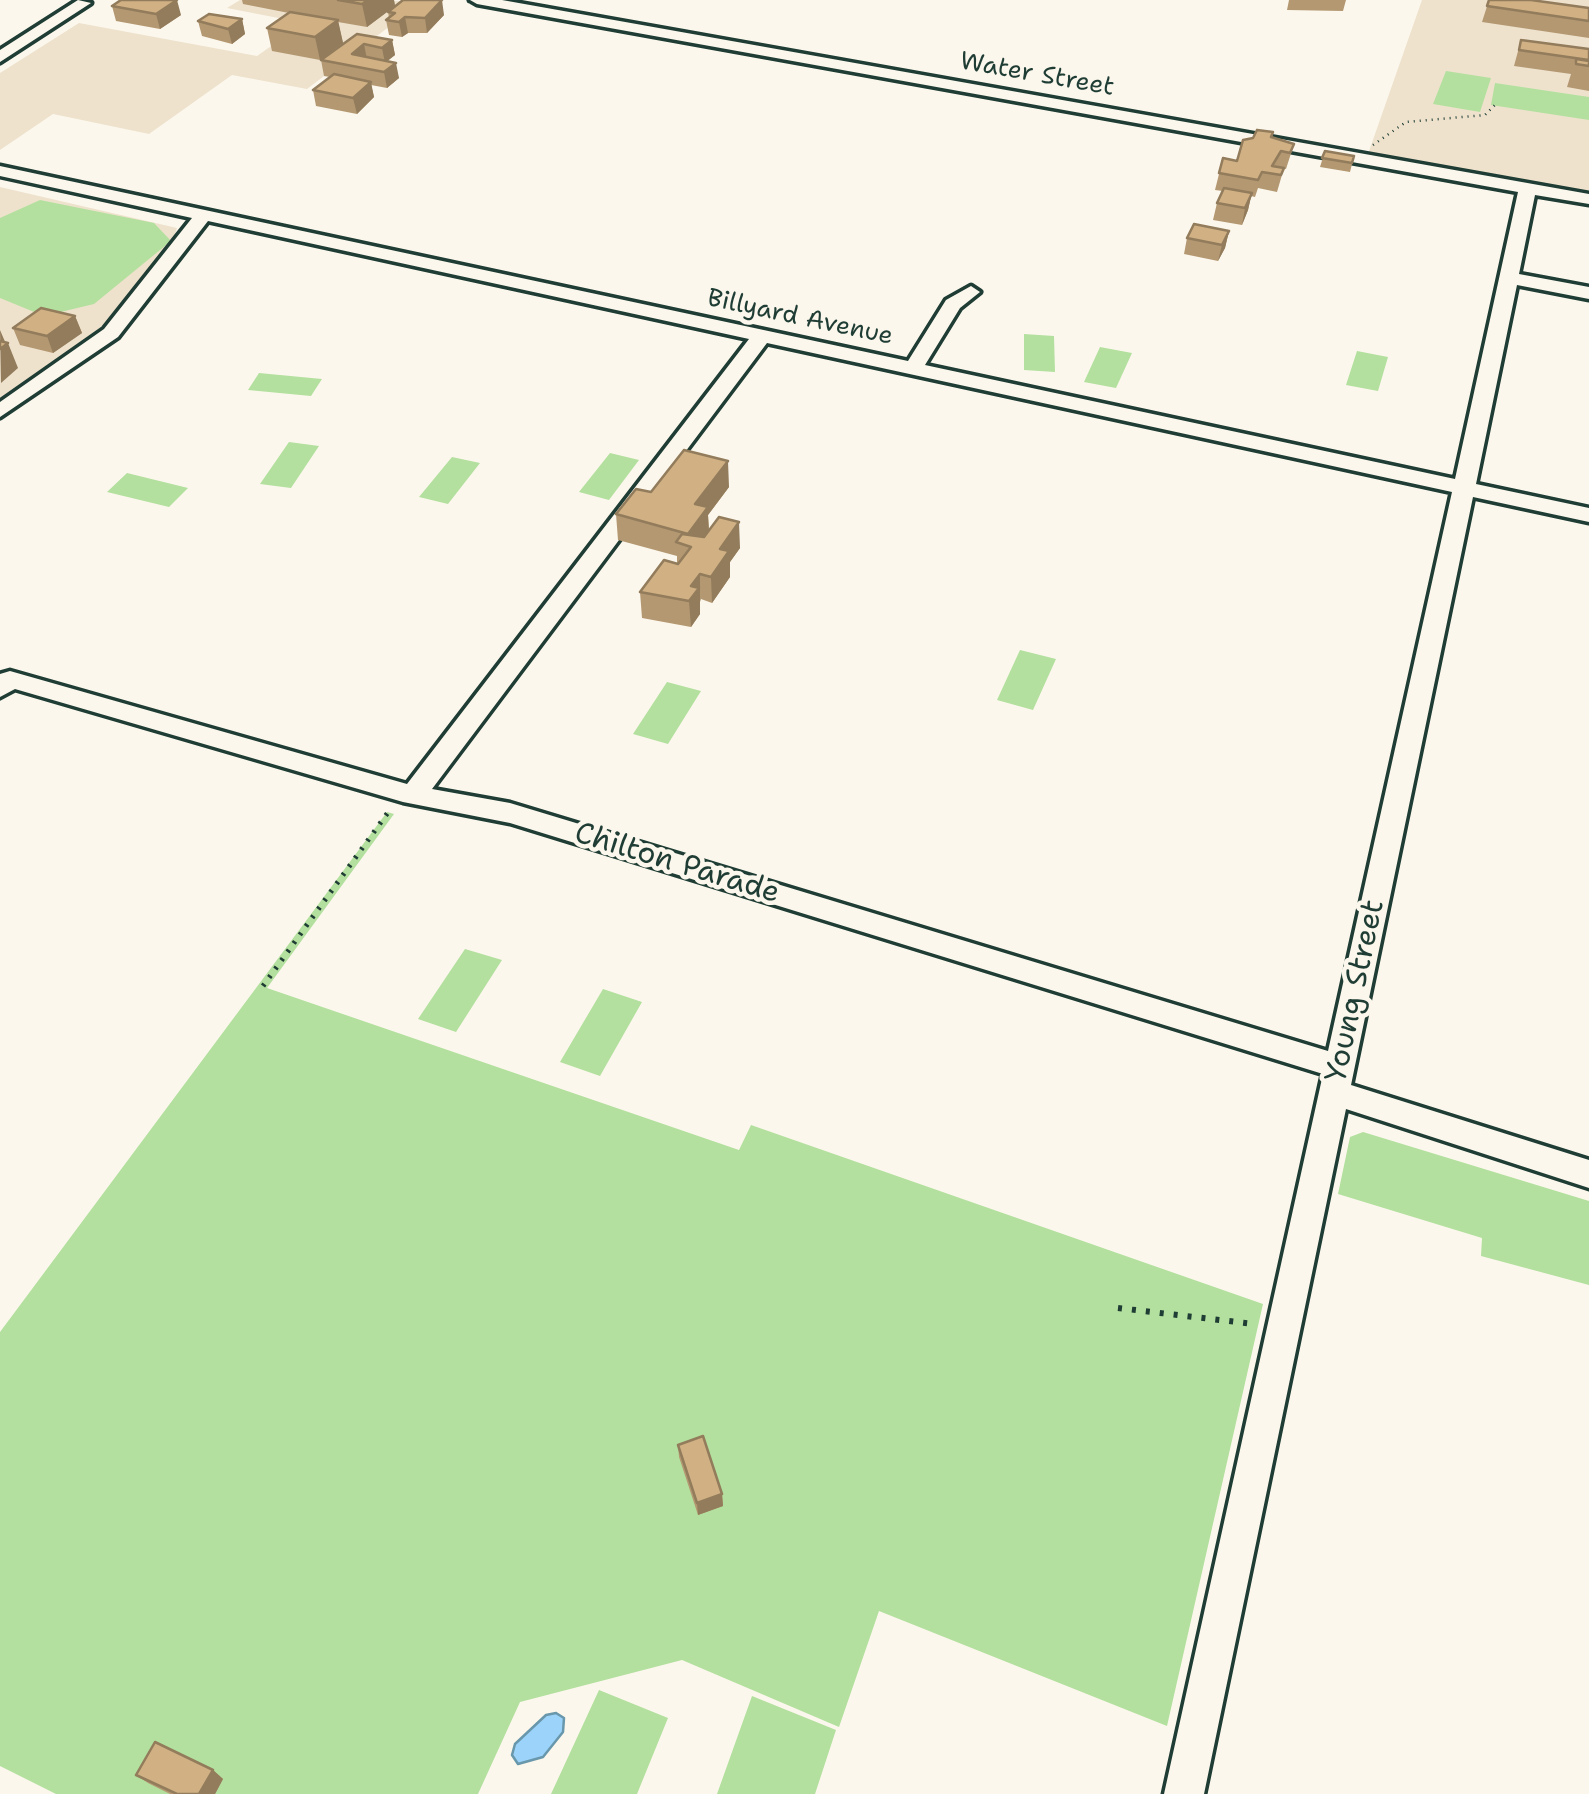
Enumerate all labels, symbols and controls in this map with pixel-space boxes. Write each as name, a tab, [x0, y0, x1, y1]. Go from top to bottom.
street label: Water Street	[958, 47, 1116, 103]
street label: Billyard Avenue	[705, 284, 895, 352]
street label: Chilton Parade	[570, 816, 784, 912]
street label: Young Street	[1319, 897, 1393, 1085]

